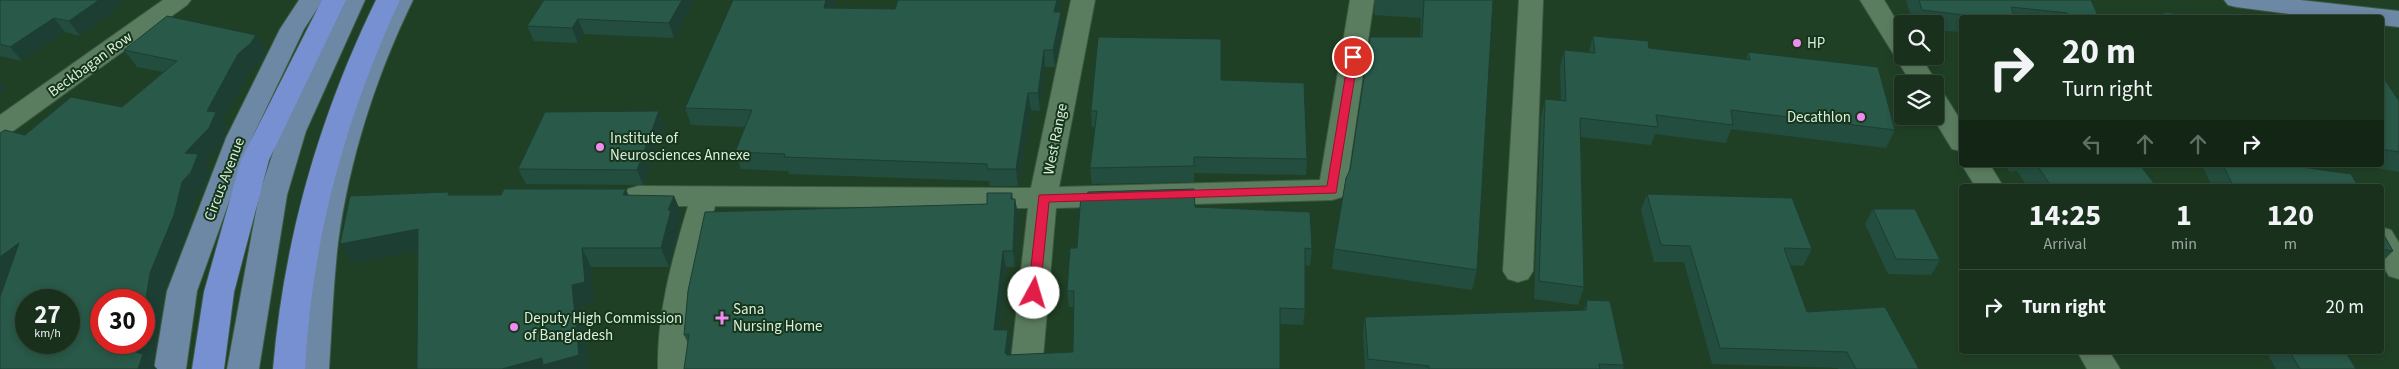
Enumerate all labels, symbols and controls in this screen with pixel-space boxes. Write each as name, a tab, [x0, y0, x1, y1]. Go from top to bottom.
map controls	[1894, 15, 1944, 125]
button: search	[1894, 15, 1944, 65]
street label: Beckbagan Row	[44, 27, 137, 102]
text: 20 m	[2062, 27, 2136, 77]
place label: HP	[1807, 33, 1825, 54]
icon: right	[1979, 35, 2044, 100]
pin	[1332, 36, 1374, 78]
marker: HP	[1791, 37, 1803, 49]
icon: arrive	[1339, 43, 1367, 71]
text: Turn right	[2062, 73, 2152, 105]
button: layers	[1894, 75, 1944, 125]
street label: West Range	[1038, 102, 1073, 177]
place label: Decathlon	[1787, 107, 1851, 128]
marker: Decathlon	[1855, 111, 1867, 123]
place label: Institute of Neurosciences Annexe	[610, 128, 750, 166]
icon: left	[2078, 130, 2106, 158]
icon: ahead	[2131, 130, 2159, 158]
icon: ahead	[2184, 130, 2212, 158]
icon: right	[2237, 130, 2265, 158]
street label: Circus Avenue	[199, 134, 250, 224]
marker: Institute of Neurosciences Annexe	[594, 141, 606, 153]
text: 14:25	[2029, 194, 2101, 237]
text: 1	[2176, 194, 2192, 237]
text: 120	[2267, 194, 2314, 237]
text: Arrival	[2043, 233, 2086, 255]
text: min	[2171, 233, 2197, 255]
text: m	[2284, 233, 2297, 255]
position arrow	[1007, 266, 1059, 318]
speed limit sign: 30	[90, 289, 155, 354]
icon: right	[1979, 293, 2007, 321]
text: Turn right	[2022, 294, 2106, 321]
text: 20 m	[2326, 294, 2364, 321]
text: 27	[34, 297, 61, 333]
place label: Sana Nursing Home	[733, 299, 823, 337]
place label: Deputy High Commission of Bangladesh	[524, 308, 682, 346]
marker: Sana Nursing Home	[715, 311, 729, 325]
marker: Deputy High Commission of Bangladesh	[508, 321, 520, 333]
text: km/h	[34, 325, 61, 342]

